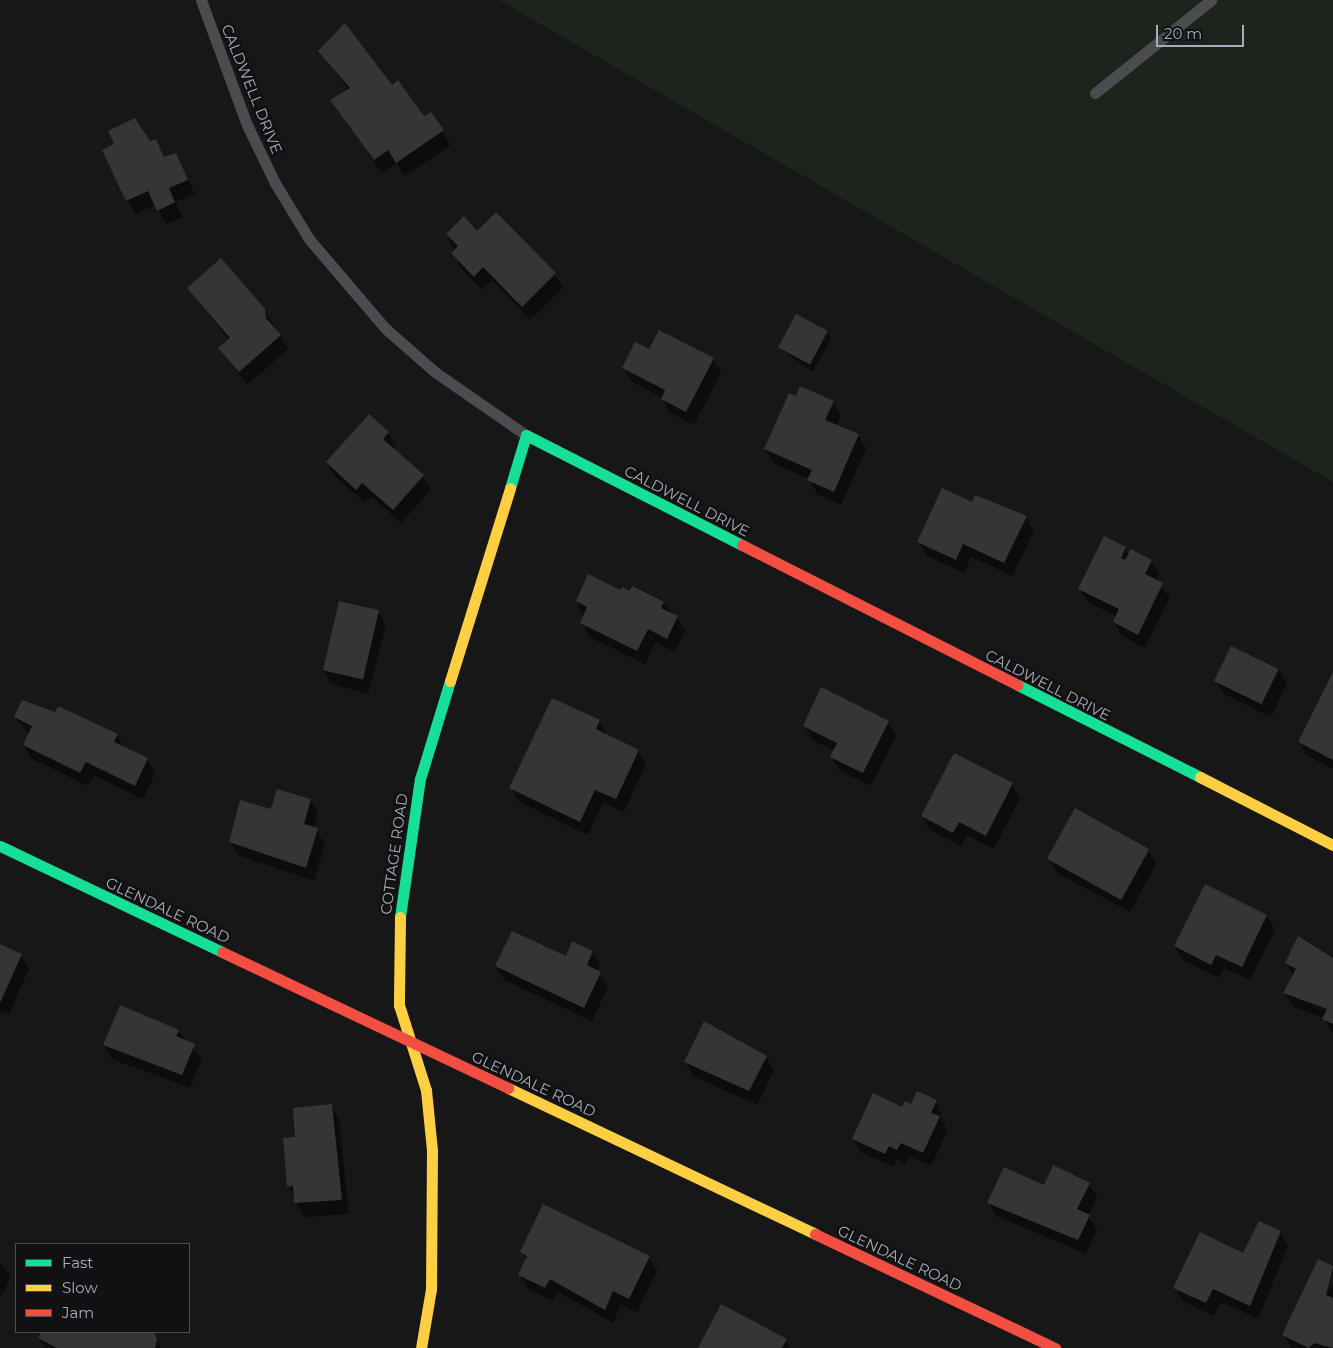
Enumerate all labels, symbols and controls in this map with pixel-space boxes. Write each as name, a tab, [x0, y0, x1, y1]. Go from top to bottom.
scale bar	[1158, 15, 1246, 47]
street label: CALDWELL DRIVE	[218, 22, 286, 156]
text: 20 m	[1164, 24, 1202, 43]
street label: CALDWELL DRIVE	[621, 462, 753, 540]
street label: CALDWELL DRIVE	[982, 646, 1114, 724]
street label: COTTAGE ROAD	[377, 792, 411, 916]
street label: GLENDALE ROAD	[103, 873, 233, 947]
street label: GLENDALE ROAD	[469, 1047, 599, 1121]
street label: GLENDALE ROAD	[835, 1221, 965, 1295]
legend	[15, 1243, 190, 1333]
text: Fast	[62, 1253, 93, 1272]
text: Slow	[62, 1278, 98, 1297]
text: Jam	[62, 1303, 94, 1322]

